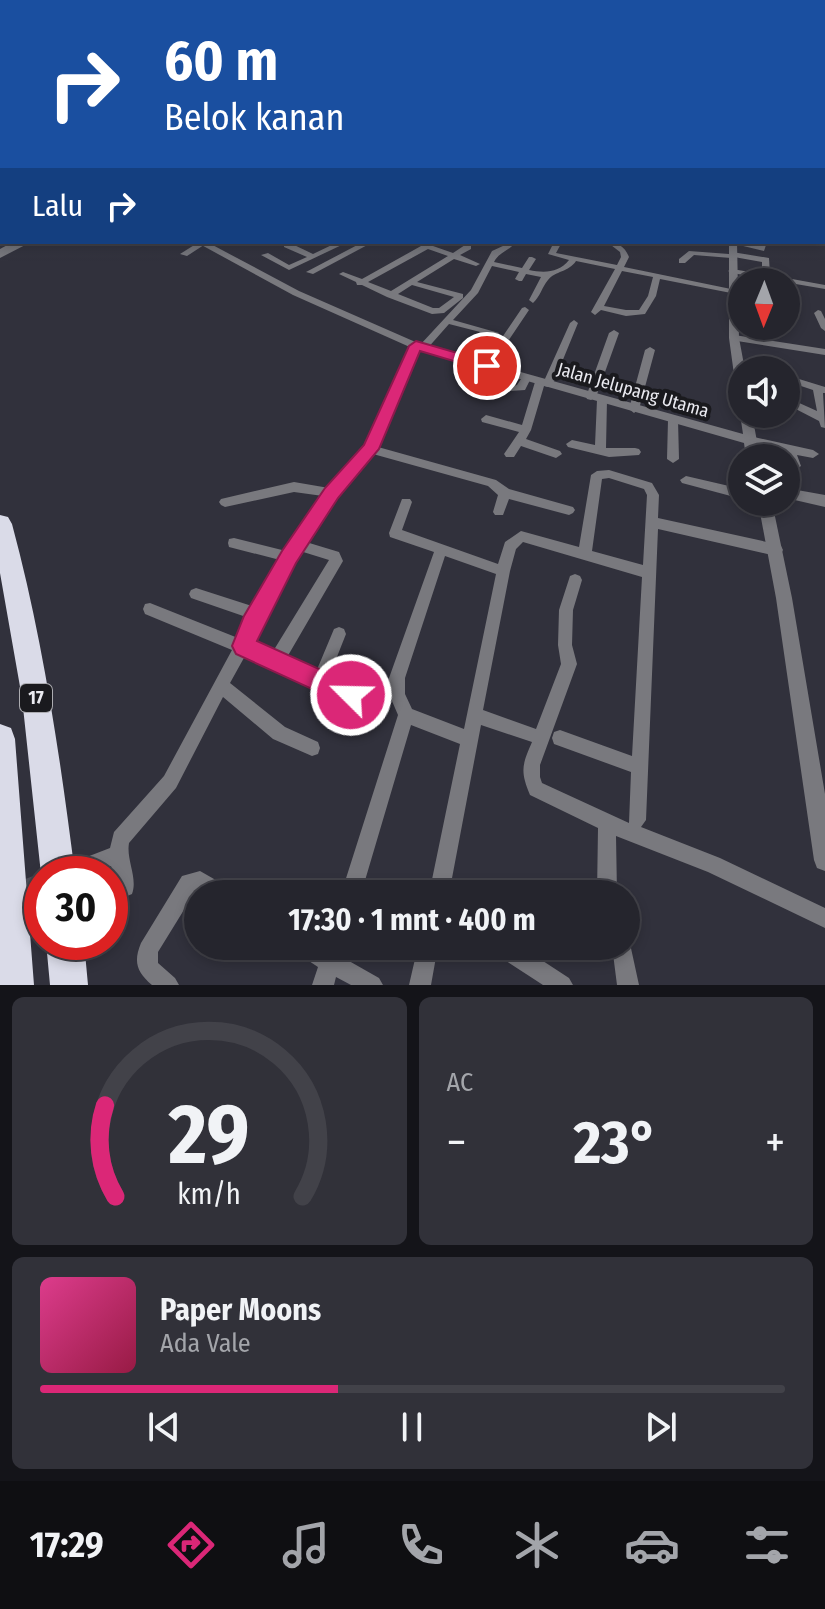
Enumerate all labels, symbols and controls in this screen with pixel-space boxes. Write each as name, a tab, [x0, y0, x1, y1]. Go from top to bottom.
text: 60 m	[164, 28, 278, 95]
icon: right	[32, 32, 136, 136]
text: Belok kanan	[164, 96, 344, 140]
icon: right	[99, 184, 143, 228]
text: Lalu	[32, 188, 83, 224]
north arrow	[728, 268, 800, 340]
map controls	[728, 268, 800, 516]
pin	[453, 332, 521, 400]
icon: arrive	[465, 344, 509, 388]
button: sound	[728, 356, 800, 428]
street label: Jalan Jelupang Utama	[555, 358, 712, 422]
button: layers	[728, 444, 800, 516]
position arrow	[309, 653, 393, 737]
road number: 17	[20, 684, 52, 712]
speed limit sign: 30	[24, 856, 128, 960]
text: 17:30 · 1 mnt · 400 m	[288, 902, 536, 938]
text: AC	[447, 1067, 473, 1098]
text: 29	[168, 1085, 250, 1185]
text: 23°	[574, 1107, 658, 1179]
text: −	[447, 1116, 466, 1169]
text: +	[765, 1116, 785, 1169]
text: km/h	[177, 1177, 241, 1212]
text: Paper Moons	[160, 1292, 321, 1328]
text: Ada Vale	[160, 1328, 251, 1359]
icon: previous	[142, 1405, 186, 1449]
icon: pause	[390, 1405, 434, 1449]
icon: next	[639, 1405, 683, 1449]
icon: directions	[163, 1517, 219, 1573]
icon: music	[278, 1517, 334, 1573]
icon: phone	[393, 1517, 449, 1573]
icon: climate	[509, 1517, 565, 1573]
icon: car	[624, 1517, 680, 1573]
icon: filters	[739, 1517, 795, 1573]
text: 17:29	[30, 1523, 104, 1567]

